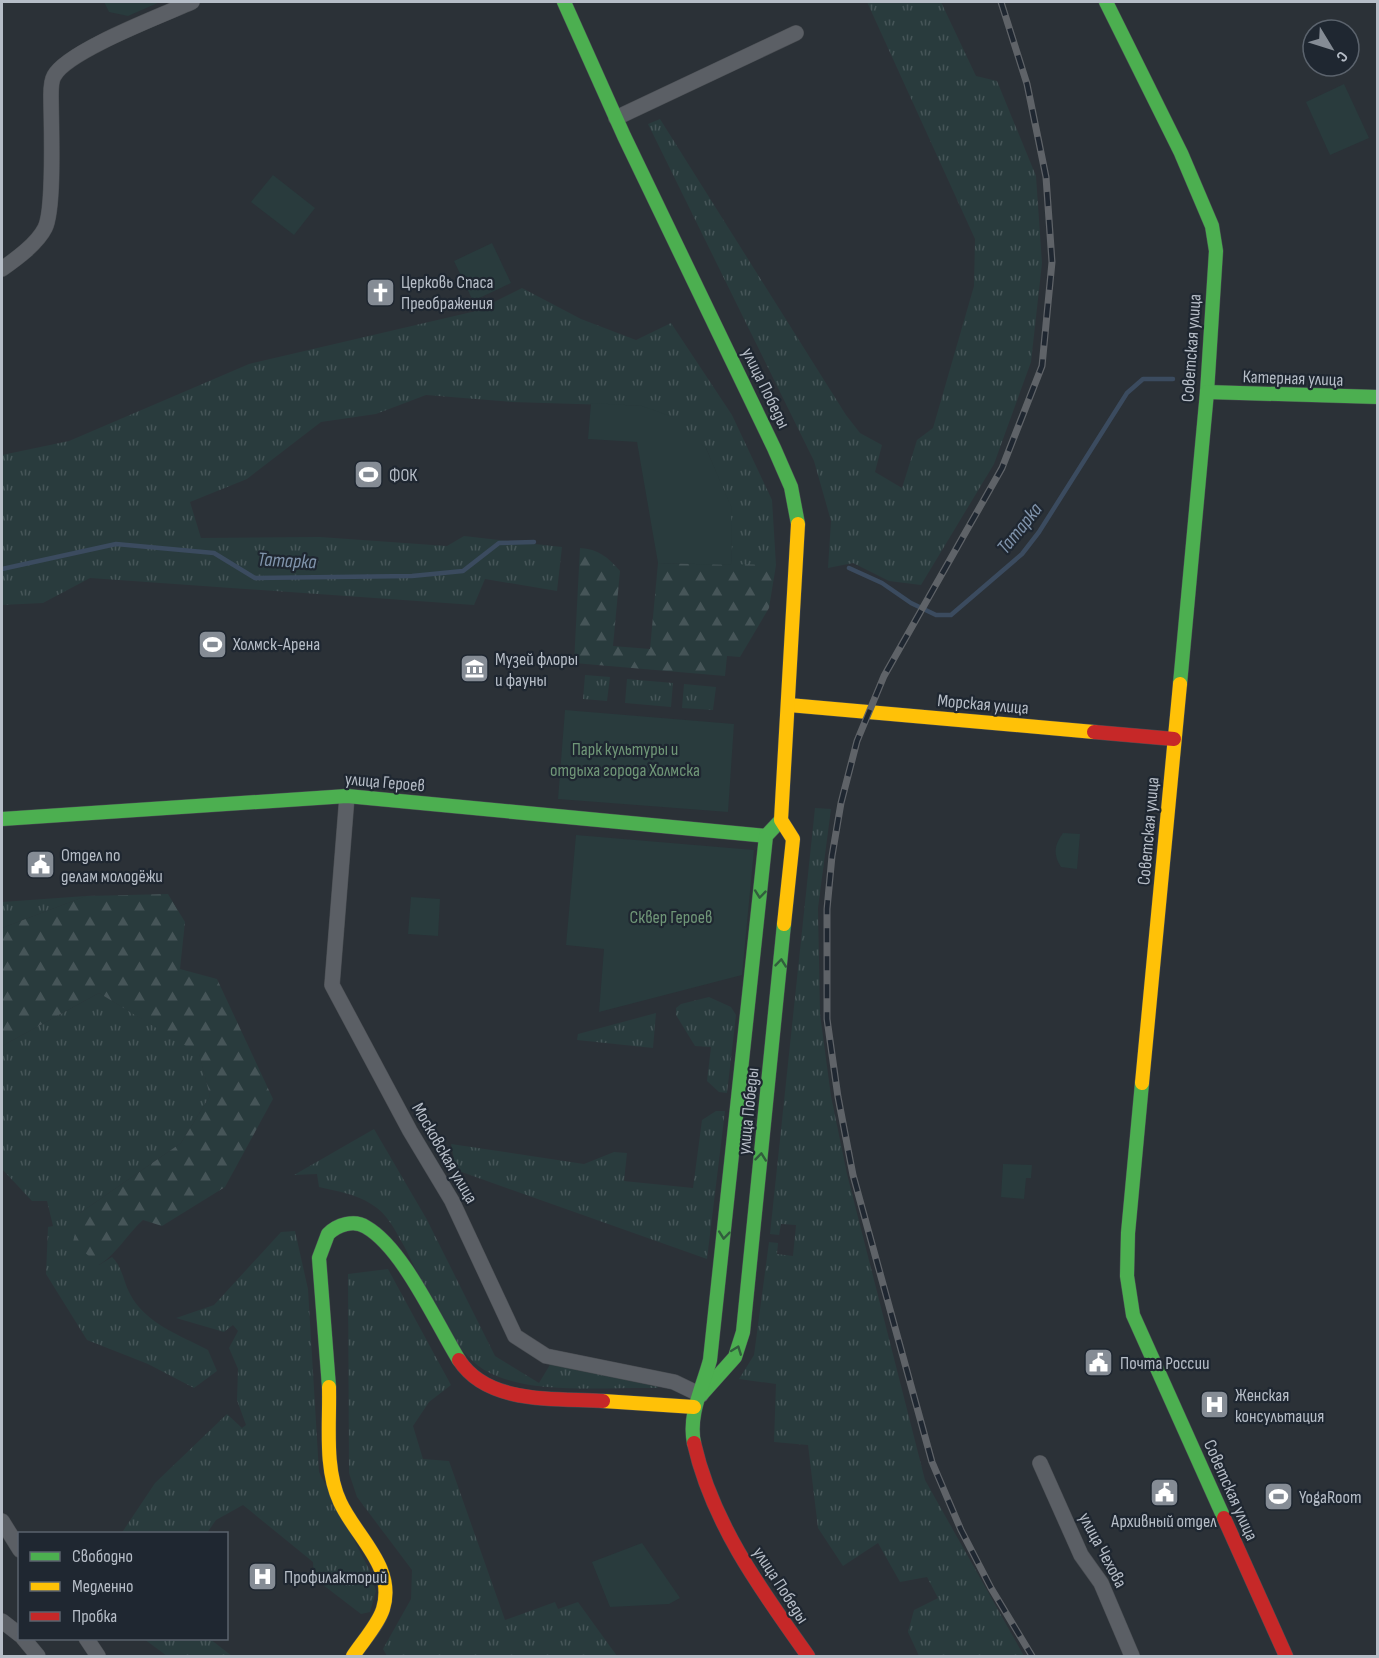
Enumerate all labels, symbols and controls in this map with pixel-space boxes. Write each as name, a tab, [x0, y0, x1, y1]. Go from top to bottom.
north arrow	[1301, 18, 1361, 78]
text: С	[1332, 47, 1352, 65]
place label: Церковь Спаса Преображения	[401, 272, 494, 314]
church icon: Церковь Спаса Преображения	[364, 276, 396, 308]
street label: Советская улица	[1177, 293, 1206, 403]
street label: улица Победы	[737, 345, 794, 432]
street label: Катерная улица	[1242, 366, 1344, 391]
sports icon: ФОК	[352, 459, 384, 491]
place label: ФОК	[389, 465, 418, 486]
water label: Татарка	[992, 498, 1048, 559]
water label: Татарка	[257, 547, 317, 575]
sports icon: Холмск-Арена	[196, 628, 228, 660]
place label: Холмск-Арена	[232, 634, 320, 655]
place label: Музей флоры и фауны	[495, 649, 578, 691]
museum icon: Музей флоры и фауны	[458, 653, 490, 685]
street label: Морская улица	[936, 690, 1030, 719]
park label: Парк культуры и отдыха города Холмска	[550, 739, 700, 781]
street label: улица Героев	[344, 769, 426, 796]
street label: Советская улица	[1133, 776, 1164, 886]
place label: Отдел по делам молодёжи	[61, 845, 163, 887]
public building icon: Отдел по делам молодёжи	[24, 849, 56, 881]
one-way arrow	[754, 890, 767, 899]
park label: Сквер Героев	[630, 907, 712, 928]
one-way arrow	[774, 958, 787, 967]
street label: улица Победы	[734, 1067, 763, 1155]
street label: Московская улица	[407, 1099, 482, 1207]
one-way arrow	[754, 1152, 767, 1161]
one-way arrow	[718, 1230, 731, 1239]
one-way arrow	[730, 1345, 742, 1356]
public building icon: Почта России	[1083, 1347, 1115, 1379]
place label: Почта России	[1120, 1353, 1210, 1374]
place label: Женская консультация	[1235, 1385, 1324, 1427]
hospital icon: Женская консультация	[1198, 1389, 1230, 1421]
street label: Советская улица	[1199, 1437, 1262, 1544]
public building icon: Архивный отдел	[1148, 1476, 1180, 1508]
sports icon: YogaRoom	[1262, 1481, 1294, 1513]
place label: YogaRoom	[1299, 1487, 1361, 1508]
street label: улица Чехова	[1074, 1509, 1131, 1591]
place label: Архивный отдел	[1110, 1511, 1217, 1532]
legend	[18, 1532, 228, 1640]
street label: улица Победы	[748, 1543, 813, 1627]
text: Свободно	[72, 1546, 133, 1567]
hospital icon: Профилакторий	[247, 1561, 279, 1593]
place label: Профилакторий	[284, 1567, 387, 1588]
text: Медленно	[72, 1576, 134, 1597]
text: Пробка	[72, 1606, 117, 1627]

